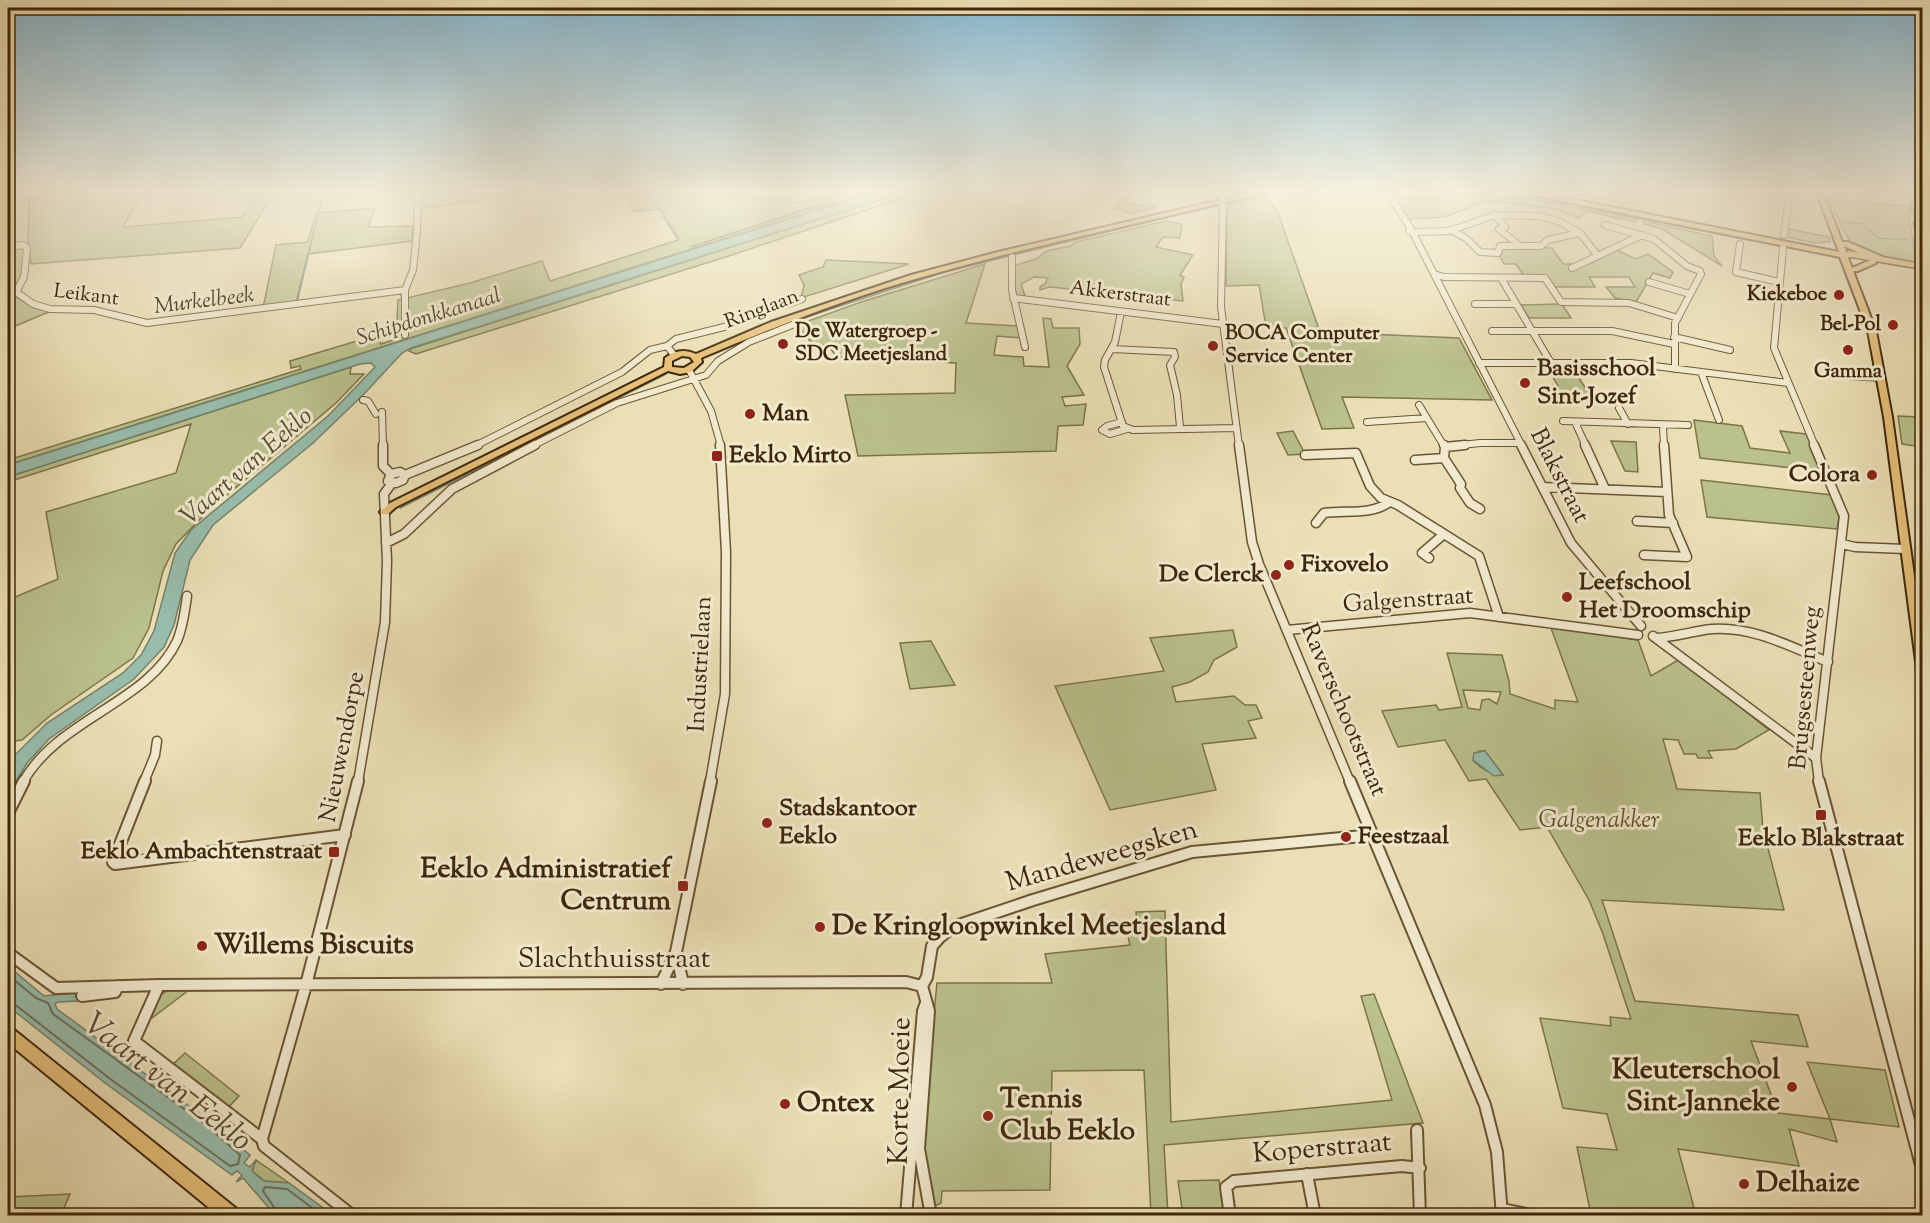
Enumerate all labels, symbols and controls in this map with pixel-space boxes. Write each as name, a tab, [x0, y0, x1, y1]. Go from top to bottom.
street label: Akkerstraat	[1068, 274, 1172, 316]
street label: Leikant	[52, 278, 121, 314]
water label: Murkelbeek	[152, 280, 256, 324]
water label: Schipdonkkanaal	[353, 281, 505, 355]
place label: Kiekeboe	[1747, 281, 1827, 310]
street label: Ringlaan	[721, 283, 803, 337]
marker: Kiekeboe	[1832, 288, 1846, 302]
place label: Bel-Pol	[1820, 311, 1881, 340]
place label: De Watergroep - SDC Meetjesland	[795, 318, 948, 370]
marker: Bel-Pol	[1886, 318, 1900, 332]
place label: BOCA Computer Service Center	[1225, 320, 1380, 372]
marker: De Watergroep - SDC Meetjesland	[776, 337, 790, 351]
marker: BOCA Computer Service Center	[1206, 339, 1220, 353]
marker: Gamma	[1841, 343, 1855, 357]
place label: Basisschool Sint-Jozef	[1537, 352, 1656, 414]
place label: Gamma	[1814, 358, 1883, 387]
marker: Basisschool Sint-Jozef	[1518, 376, 1532, 390]
place label: Man	[762, 397, 810, 431]
water label: Vaart van Eeklo	[173, 399, 321, 535]
marker: Man	[743, 407, 757, 421]
street label: Blakstraat	[1521, 423, 1597, 529]
place label: Eeklo Mirto	[729, 439, 851, 473]
marker: Eeklo Mirto	[710, 449, 724, 463]
place label: Colora	[1789, 458, 1861, 492]
marker: Colora	[1865, 468, 1879, 482]
place label: Fixovelo	[1301, 548, 1389, 582]
place label: De Clerck	[1159, 558, 1265, 592]
marker: Fixovelo	[1282, 558, 1296, 572]
place label: Leefschool Het Droomschip	[1579, 566, 1751, 628]
marker: De Clerck	[1269, 568, 1283, 582]
street label: Galgenstraat	[1342, 579, 1474, 623]
marker: Leefschool Het Droomschip	[1560, 590, 1574, 604]
street label: Industrielaan	[680, 595, 722, 733]
street label: Brugsesteenweg	[1782, 605, 1830, 771]
street label: Raverschootstraat	[1291, 618, 1395, 802]
street label: Nieuwendorpe	[312, 669, 374, 825]
place label: Stadskantoor Eeklo	[779, 792, 918, 854]
park label: Galgenakker	[1539, 804, 1660, 838]
marker: Eeklo Blakstraat	[1814, 808, 1828, 822]
street label: Mandeweegsken	[1001, 810, 1203, 904]
marker: Stadskantoor Eeklo	[760, 816, 774, 830]
place label: Feestzaal	[1358, 820, 1449, 854]
place label: Eeklo Blakstraat	[1738, 822, 1905, 856]
marker: Feestzaal	[1339, 830, 1353, 844]
place label: Eeklo Ambachtenstraat	[81, 835, 323, 869]
marker: Eeklo Ambachtenstraat	[327, 845, 341, 859]
place label: Eeklo Administratief Centrum	[421, 850, 673, 922]
marker: Eeklo Administratief Centrum	[676, 879, 690, 893]
place label: De Kringloopwinkel Meetjesland	[832, 907, 1227, 947]
marker: De Kringloopwinkel Meetjesland	[813, 920, 827, 934]
place label: Willems Biscuits	[214, 926, 414, 966]
marker: Willems Biscuits	[195, 939, 209, 953]
street label: Slachthuisstraat	[518, 940, 711, 980]
water label: Vaart van Eeklo	[73, 1002, 261, 1164]
street label: Korte Moeie	[880, 1017, 922, 1165]
place label: Kleuterschool Sint-Janneke	[1612, 1051, 1780, 1123]
place label: Tennis Club Eeklo	[1000, 1080, 1135, 1152]
marker: Kleuterschool Sint-Janneke	[1785, 1080, 1799, 1094]
place label: Ontex	[797, 1084, 875, 1124]
marker: Ontex	[778, 1097, 792, 1111]
marker: Tennis Club Eeklo	[981, 1109, 995, 1123]
street label: Koperstraat	[1251, 1123, 1394, 1175]
place label: Delhaize	[1756, 1164, 1860, 1204]
marker: Delhaize	[1737, 1177, 1751, 1191]

